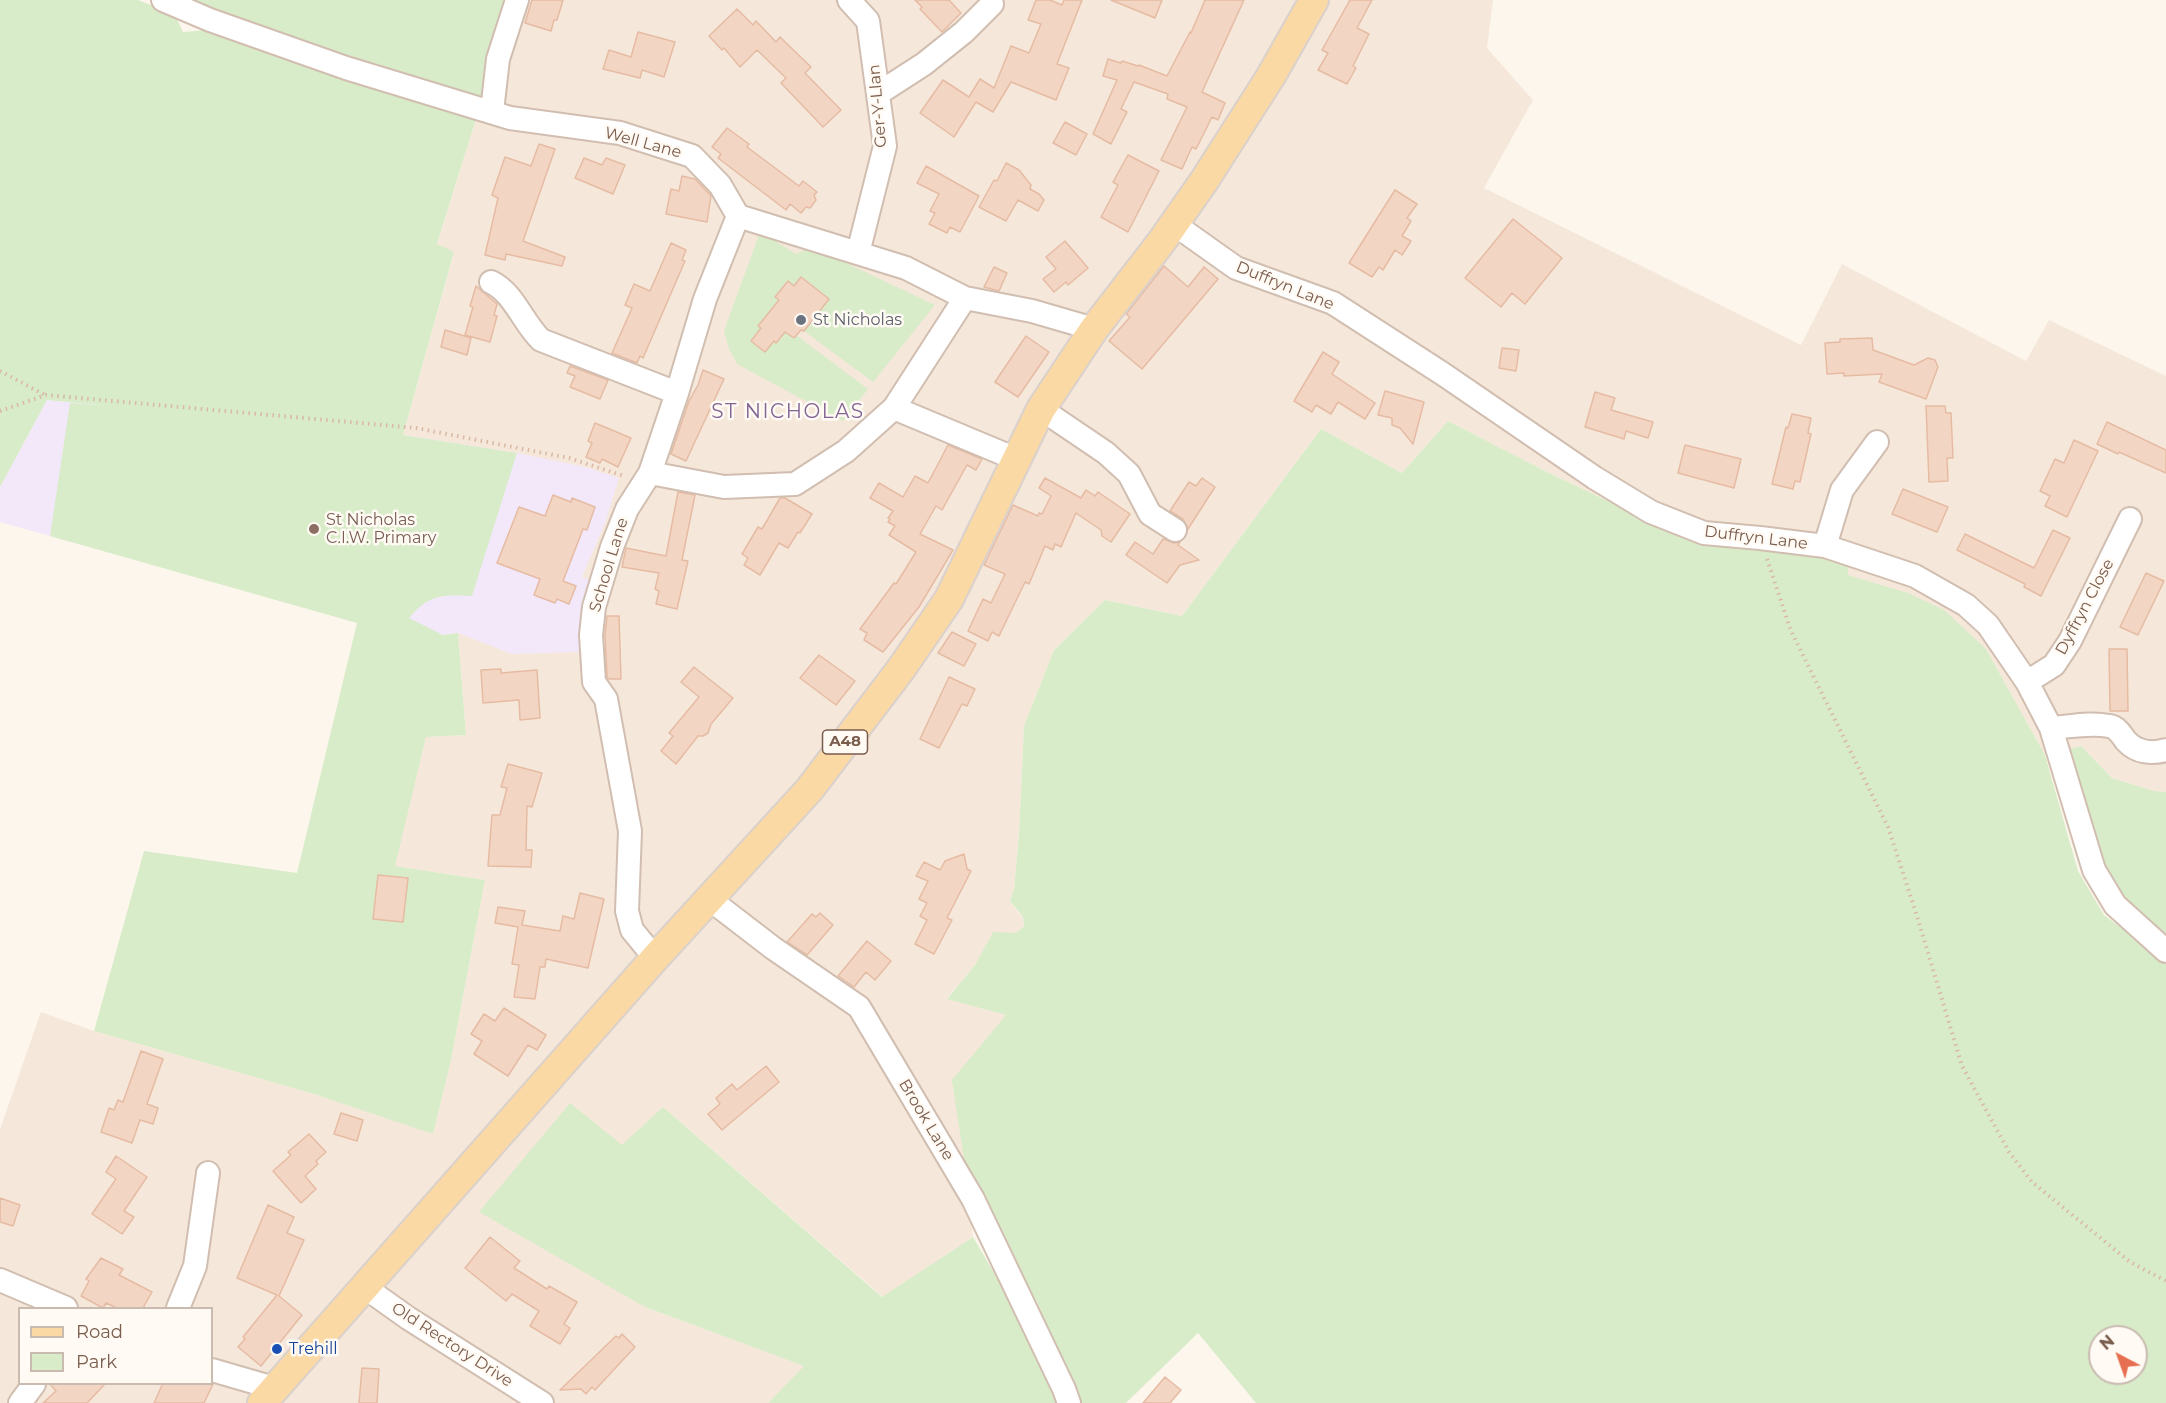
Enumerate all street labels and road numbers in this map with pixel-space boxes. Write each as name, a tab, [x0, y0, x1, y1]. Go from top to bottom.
street label: Ger-Y-Llan	[865, 64, 891, 148]
street label: Well Lane	[603, 124, 683, 162]
street label: Duffryn Lane	[1233, 258, 1337, 314]
street label: School Lane	[586, 516, 632, 614]
street label: Duffryn Lane	[1703, 522, 1809, 554]
street label: Dyffryn Close	[2052, 556, 2118, 658]
road number: A48	[822, 730, 868, 754]
street label: Brook Lane	[894, 1076, 958, 1164]
street label: Old Rectory Drive	[388, 1299, 516, 1391]

